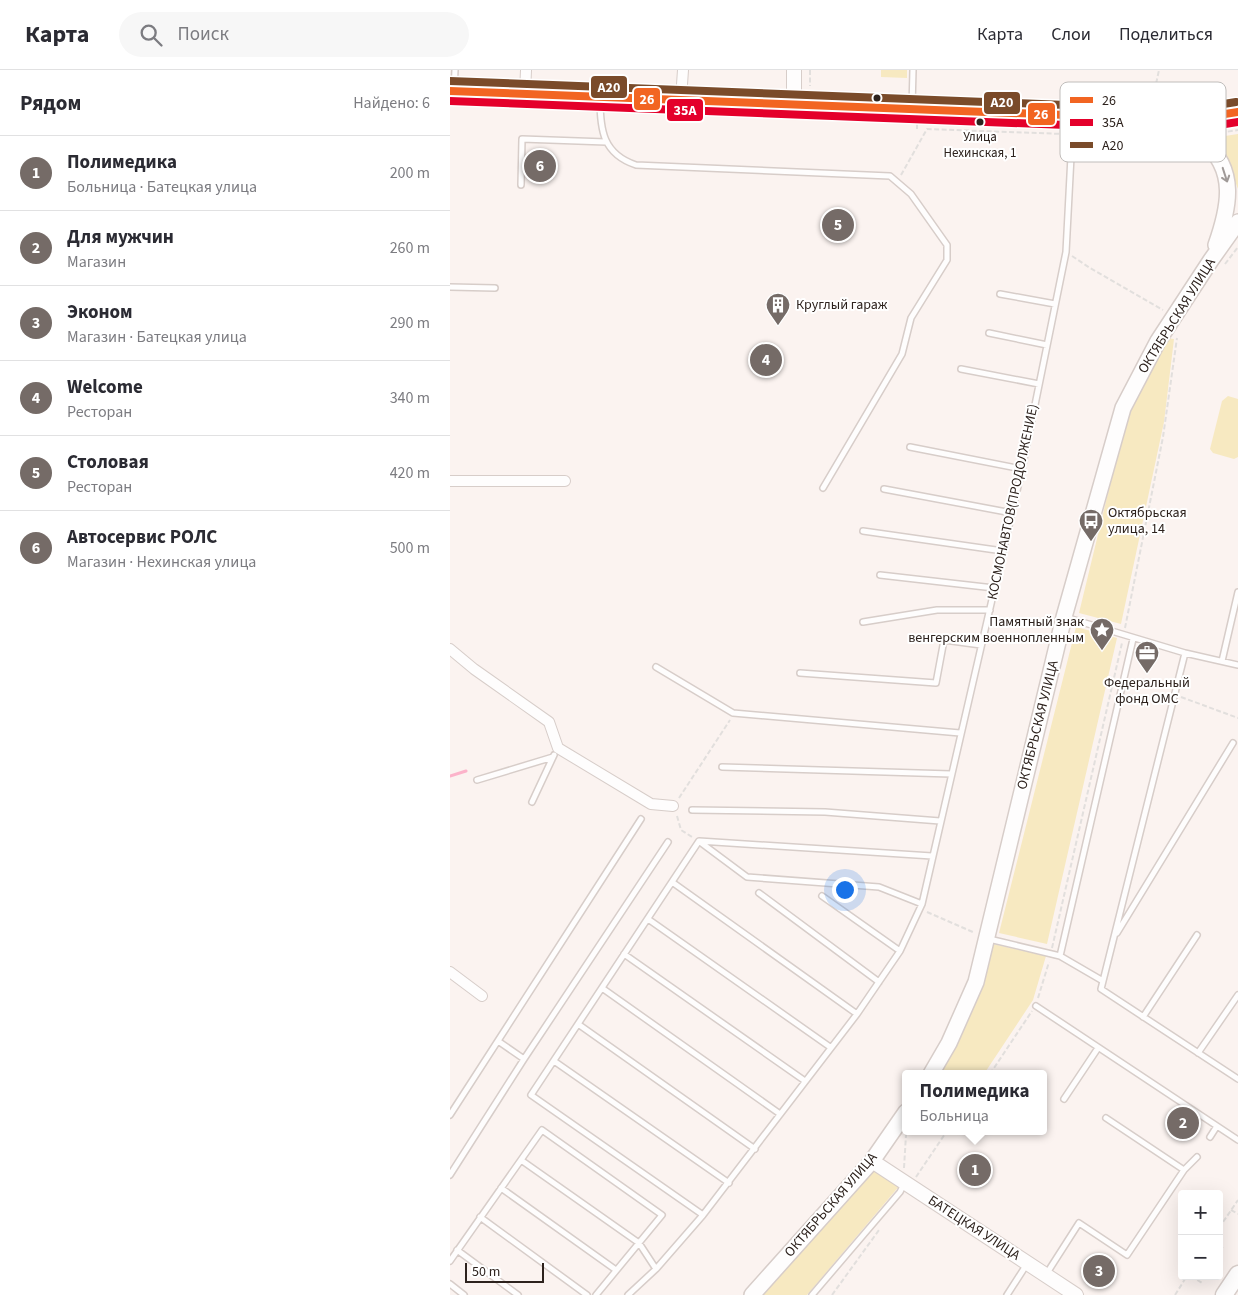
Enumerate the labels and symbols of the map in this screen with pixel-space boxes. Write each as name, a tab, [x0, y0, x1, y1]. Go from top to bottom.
line badge: А20	[590, 75, 628, 99]
text: А20	[597, 78, 620, 98]
legend	[1060, 82, 1226, 162]
line badge: 26	[633, 87, 661, 111]
text: 26	[640, 90, 654, 110]
line badge: А20	[983, 91, 1021, 115]
text: 26	[1102, 91, 1116, 111]
unlabelled marker	[872, 93, 882, 103]
text: А20	[990, 93, 1013, 113]
line badge: 35А	[666, 98, 704, 122]
text: 35А	[674, 101, 697, 121]
line badge: 26	[1027, 102, 1056, 126]
text: 26	[1034, 105, 1048, 125]
text: 35А	[1102, 113, 1124, 133]
marker: Улица Нехинская, 1	[975, 117, 985, 127]
place label: Улица Нехинская, 1	[943, 128, 1017, 162]
text: А20	[1102, 136, 1124, 156]
pin: 6	[524, 147, 556, 185]
one-way arrow	[1221, 166, 1230, 182]
pin: 5	[822, 206, 854, 244]
street label: ОКТЯБРЬСКАЯ УЛИЦА	[1133, 254, 1221, 378]
building icon: Круглый гараж	[765, 292, 791, 326]
place label: Круглый гараж	[796, 295, 888, 315]
pin: 4	[750, 341, 782, 379]
street label: КОСМОНАВТОВ(ПРОДОЛЖЕНИЕ)	[982, 402, 1044, 602]
place label: Октябрьская улица, 14	[1108, 503, 1187, 539]
bus stop icon: Октябрьская улица, 14	[1078, 508, 1104, 542]
place label: Памятный знак венгерским военнопленным	[908, 612, 1084, 648]
place icon: Памятный знак венгерским военнопленным	[1089, 617, 1115, 651]
office icon: Федеральный фонд ОМС	[1134, 640, 1160, 674]
street label: ОКТЯБРЬСКАЯ УЛИЦА	[1012, 658, 1064, 792]
place label: Федеральный фонд ОМС	[1104, 673, 1190, 709]
your location	[832, 877, 858, 903]
pin: 2	[1167, 1104, 1199, 1142]
street label: ОКТЯБРЬСКАЯ УЛИЦА	[780, 1148, 882, 1262]
pin: 1	[959, 1151, 991, 1189]
street label: БАТЕЦКАЯ УЛИЦА	[924, 1191, 1024, 1266]
pin: 3	[1083, 1252, 1115, 1290]
scale bar	[465, 1260, 544, 1283]

